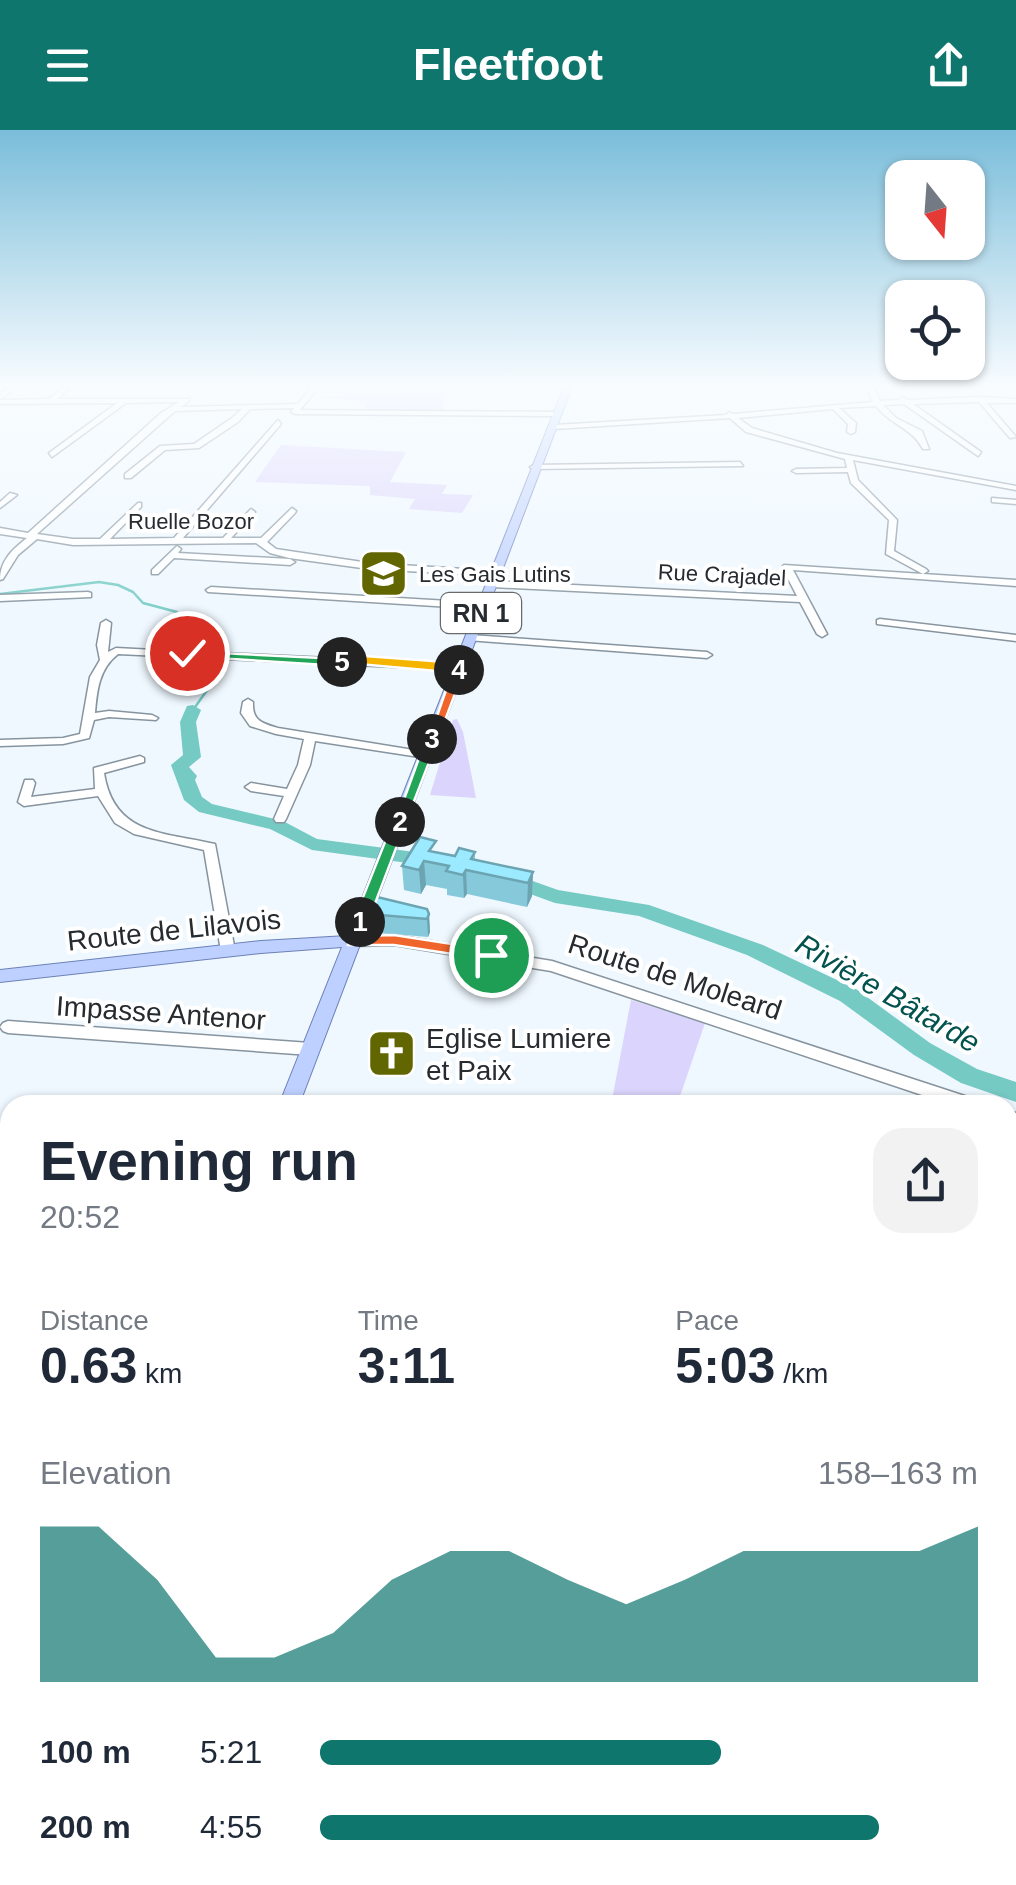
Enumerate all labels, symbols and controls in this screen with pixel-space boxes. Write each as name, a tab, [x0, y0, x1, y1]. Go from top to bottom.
icon: menu	[40, 38, 95, 93]
icon: share	[921, 38, 976, 93]
text: Fleetfoot	[413, 39, 603, 90]
north arrow	[885, 160, 985, 260]
map controls	[885, 160, 985, 380]
button: locate	[885, 280, 985, 380]
street label: Ruelle Bozor	[128, 509, 254, 534]
school or university icon: Les Gais Lutins	[358, 548, 410, 600]
street label: Rue Crajadel	[657, 559, 787, 591]
place label: Les Gais Lutins	[419, 562, 571, 587]
road number: RN 1	[441, 593, 521, 633]
pin	[145, 611, 230, 696]
icon: check	[160, 626, 215, 681]
pin: 5	[317, 637, 367, 687]
pin: 4	[434, 645, 484, 695]
text: 5	[334, 646, 350, 677]
text: 4	[451, 654, 467, 685]
pin: 3	[407, 714, 457, 764]
text: 3	[424, 723, 440, 754]
pin: 2	[375, 797, 425, 847]
text: 2	[392, 806, 408, 837]
pin: 1	[335, 897, 385, 947]
street label: Route de Lilavois	[66, 903, 282, 957]
text: 1	[352, 906, 368, 937]
pin	[449, 913, 534, 998]
water label: Rivière Bâtarde	[790, 927, 986, 1059]
icon: arrive	[464, 928, 519, 983]
street label: Route de Moleard	[564, 928, 786, 1026]
street label: Impasse Antenor	[55, 990, 267, 1036]
place label: Eglise Lumiere et Paix	[426, 1023, 611, 1086]
church icon: Eglise Lumiere et Paix	[365, 1028, 417, 1080]
button: share	[873, 1128, 978, 1233]
text: Evening run	[40, 1130, 358, 1192]
text: 20:52	[40, 1199, 120, 1235]
text: Distance	[40, 1305, 149, 1336]
text: Time	[358, 1305, 419, 1336]
text: Pace	[675, 1305, 739, 1336]
text: 0.63	[40, 1338, 137, 1394]
text: 3:11	[358, 1338, 455, 1394]
text: 5:03	[675, 1338, 775, 1394]
text: km	[137, 1358, 182, 1389]
text: /km	[775, 1358, 828, 1389]
text: Elevation	[40, 1455, 172, 1491]
text: 158–163 m	[818, 1455, 978, 1491]
text: 100 m	[40, 1734, 131, 1770]
text: 5:21	[200, 1734, 262, 1770]
text: 200 m	[40, 1809, 131, 1845]
text: 4:55	[200, 1809, 262, 1845]

